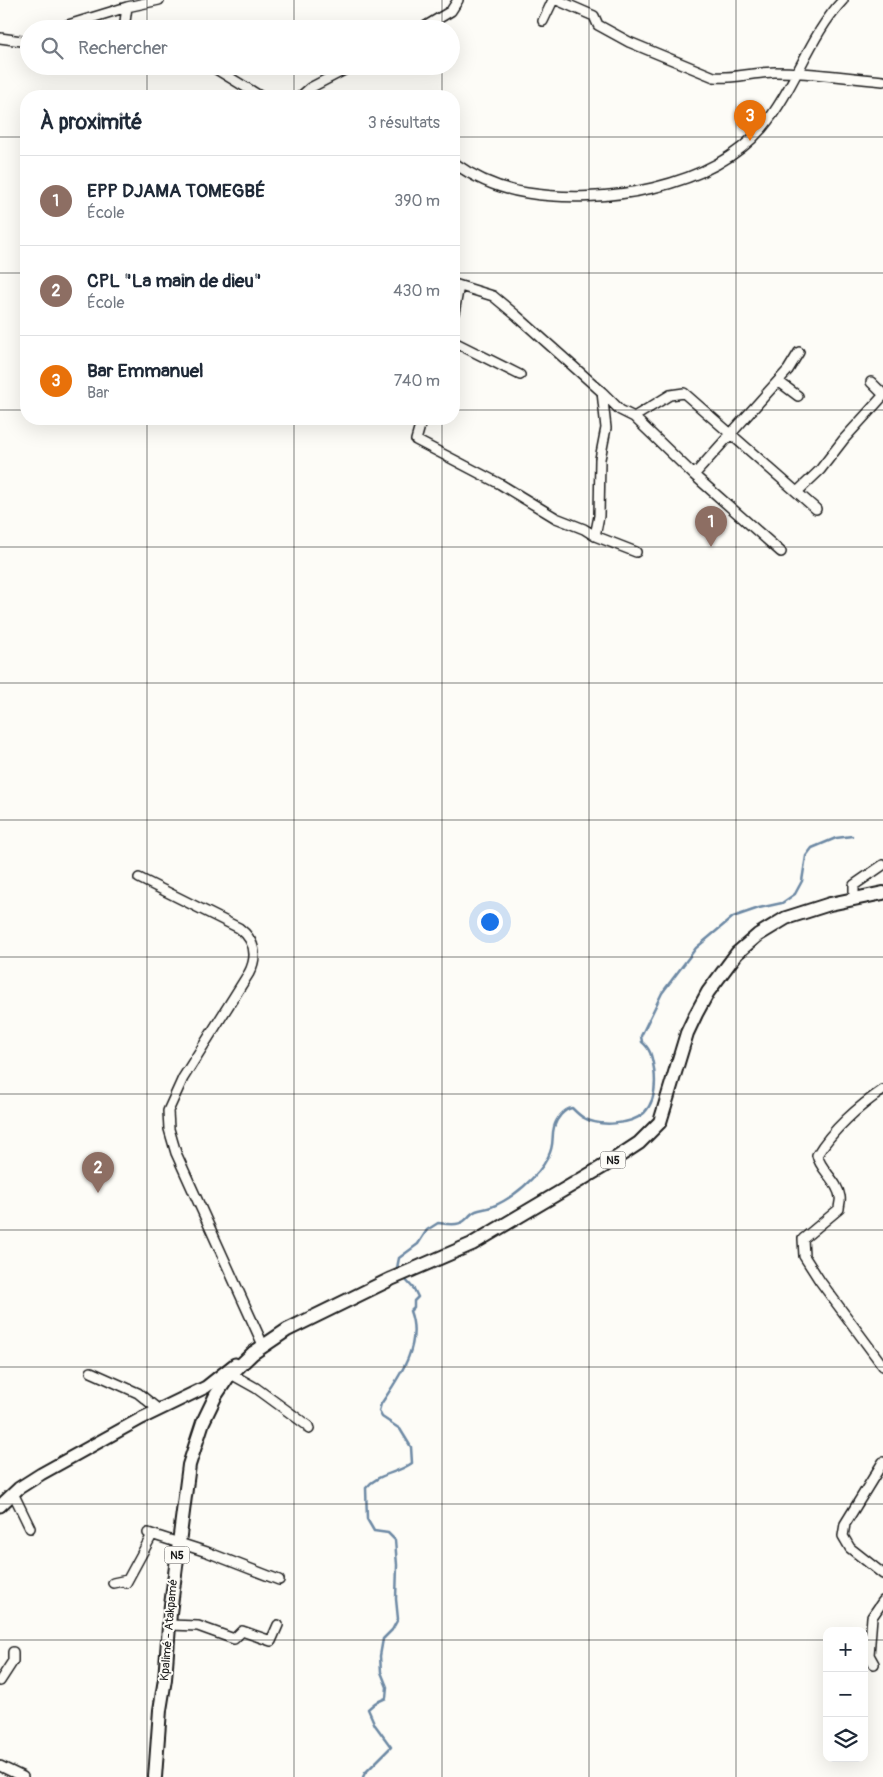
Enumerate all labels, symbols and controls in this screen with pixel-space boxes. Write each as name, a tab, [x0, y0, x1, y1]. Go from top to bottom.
search box	[20, 20, 460, 75]
icon: search	[38, 34, 66, 62]
text: Rechercher	[78, 36, 168, 60]
pin: 3	[734, 100, 766, 141]
text: À proximité	[40, 109, 143, 136]
text: 3 résultats	[368, 113, 440, 133]
text: EPP DJAMA TOMEGBÉ	[87, 179, 266, 203]
text: 1	[53, 191, 59, 211]
text: 390 m	[394, 191, 440, 211]
text: École	[87, 203, 124, 223]
text: CPL "La main de dieu"	[87, 269, 262, 293]
text: 2	[52, 281, 60, 301]
text: 430 m	[393, 281, 440, 301]
text: École	[87, 293, 124, 313]
text: Bar Emmanuel	[87, 359, 204, 383]
text: 3	[52, 371, 60, 391]
text: 740 m	[394, 371, 440, 391]
text: Bar	[87, 383, 109, 403]
pin: 1	[695, 506, 727, 547]
your location	[477, 909, 503, 935]
pin: 2	[82, 1152, 114, 1193]
road number: N5	[600, 1152, 626, 1168]
road number: N5	[164, 1546, 190, 1564]
street label: Kpalimé - Atakpamé	[157, 1579, 181, 1681]
map controls	[823, 1627, 868, 1762]
button: +	[823, 1627, 868, 1672]
button: −	[823, 1672, 868, 1717]
button: layers	[823, 1717, 868, 1762]

